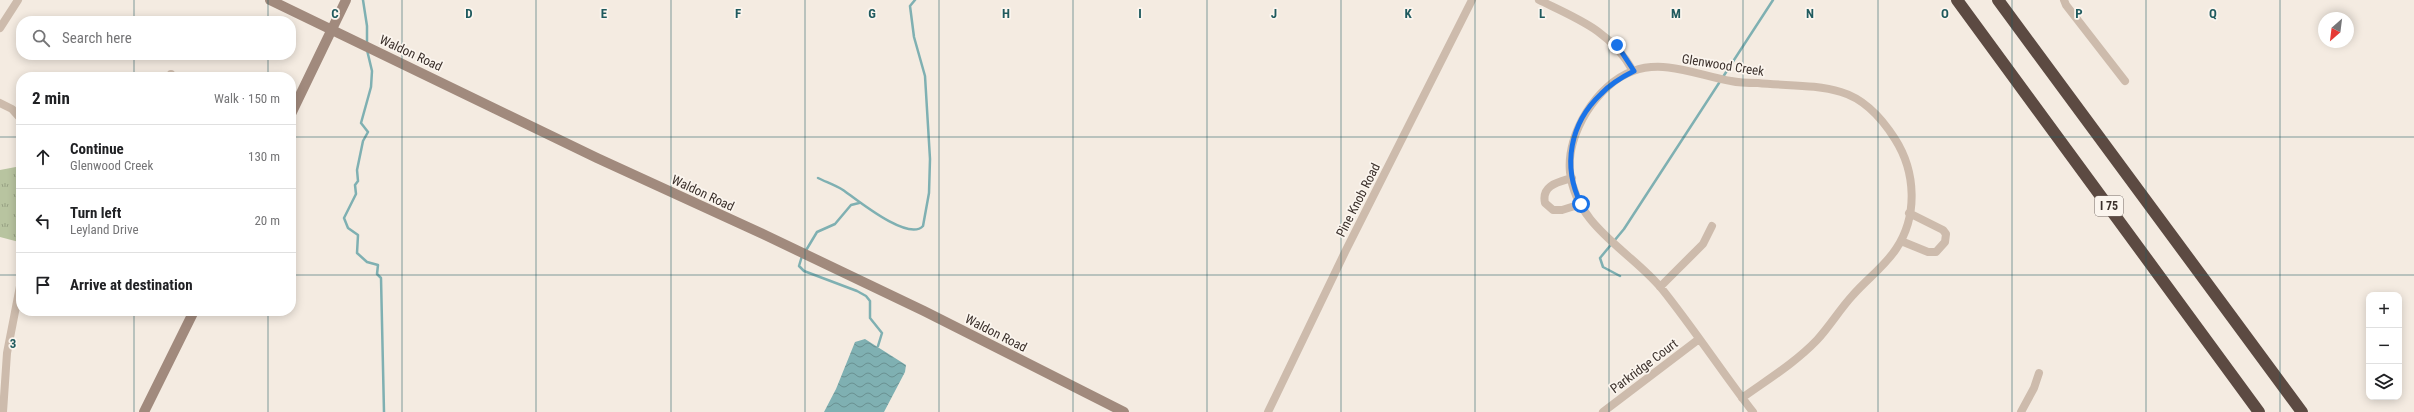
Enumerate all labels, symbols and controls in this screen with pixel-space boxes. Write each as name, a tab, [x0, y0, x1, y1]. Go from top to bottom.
text: C	[331, 6, 339, 21]
text: D	[465, 6, 473, 21]
text: E	[601, 6, 608, 21]
text: F	[735, 6, 741, 21]
text: G	[868, 6, 876, 21]
text: H	[1002, 6, 1010, 21]
text: I	[1138, 6, 1142, 21]
text: J	[1271, 6, 1277, 21]
text: K	[1404, 6, 1412, 21]
text: L	[1539, 6, 1545, 21]
text: M	[1671, 6, 1681, 21]
text: N	[1806, 6, 1814, 21]
text: O	[1941, 6, 1949, 21]
text: P	[2075, 6, 2083, 21]
text: Q	[2209, 6, 2217, 21]
north arrow	[2318, 12, 2354, 48]
search box	[16, 16, 296, 60]
icon: search	[30, 27, 52, 49]
text: Search here	[62, 29, 132, 47]
street label: Waldon Road	[377, 32, 445, 74]
route end	[1608, 36, 1626, 54]
street label: Glenwood Creek	[1681, 51, 1765, 79]
text: 2 min	[32, 88, 70, 108]
text: Walk · 150 m	[214, 91, 280, 106]
text: Continue	[70, 140, 124, 158]
icon: ahead	[32, 146, 54, 168]
text: 130 m	[248, 149, 280, 164]
text: Glenwood Creek	[70, 158, 153, 173]
street label: Pine Knob Road	[1333, 161, 1383, 239]
street label: Waldon Road	[669, 172, 737, 214]
route start	[1572, 195, 1590, 213]
road number: I 75	[2095, 196, 2123, 216]
text: Turn left	[70, 204, 121, 222]
icon: left	[32, 210, 54, 232]
text: 20 m	[254, 213, 280, 228]
text: Leyland Drive	[70, 222, 139, 237]
icon: arrive	[32, 274, 54, 296]
text: Arrive at destination	[70, 276, 193, 294]
map controls	[2366, 292, 2402, 400]
button: +	[2366, 292, 2402, 328]
street label: Waldon Road	[963, 311, 1029, 355]
button: −	[2366, 328, 2402, 364]
text: 3	[10, 336, 16, 351]
street label: Parkridge Court	[1607, 336, 1681, 396]
button: layers	[2366, 364, 2402, 400]

